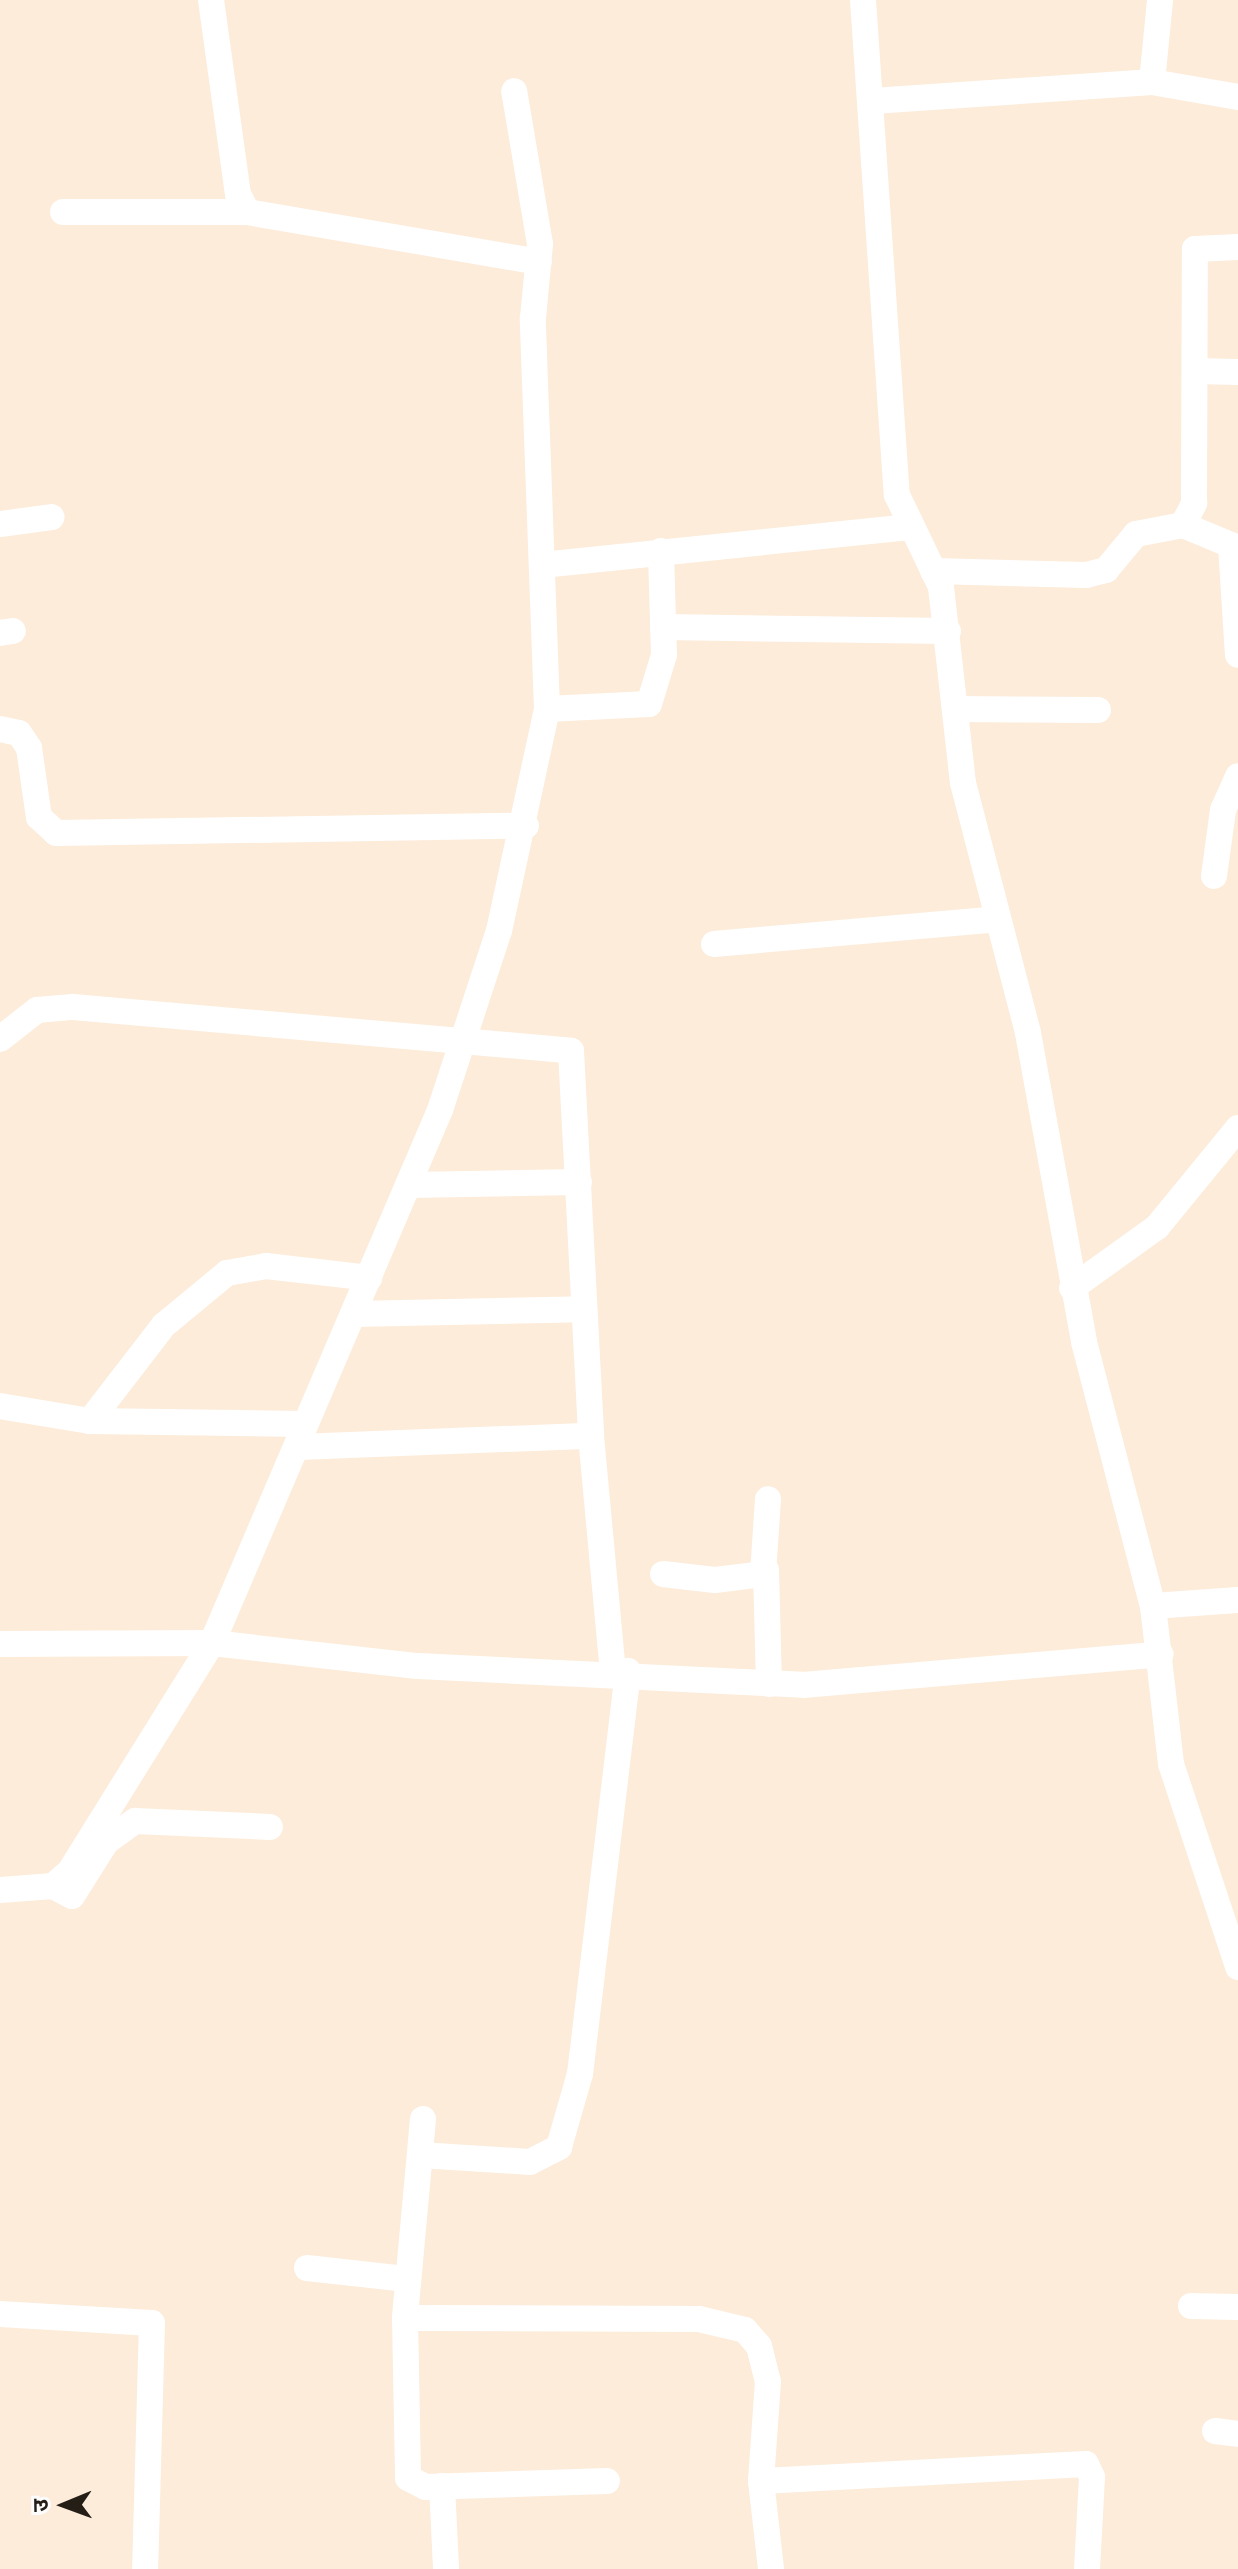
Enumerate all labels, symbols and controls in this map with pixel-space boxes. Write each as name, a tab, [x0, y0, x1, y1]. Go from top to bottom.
north arrow	[24, 2465, 104, 2545]
text: उ	[27, 2499, 53, 2512]

